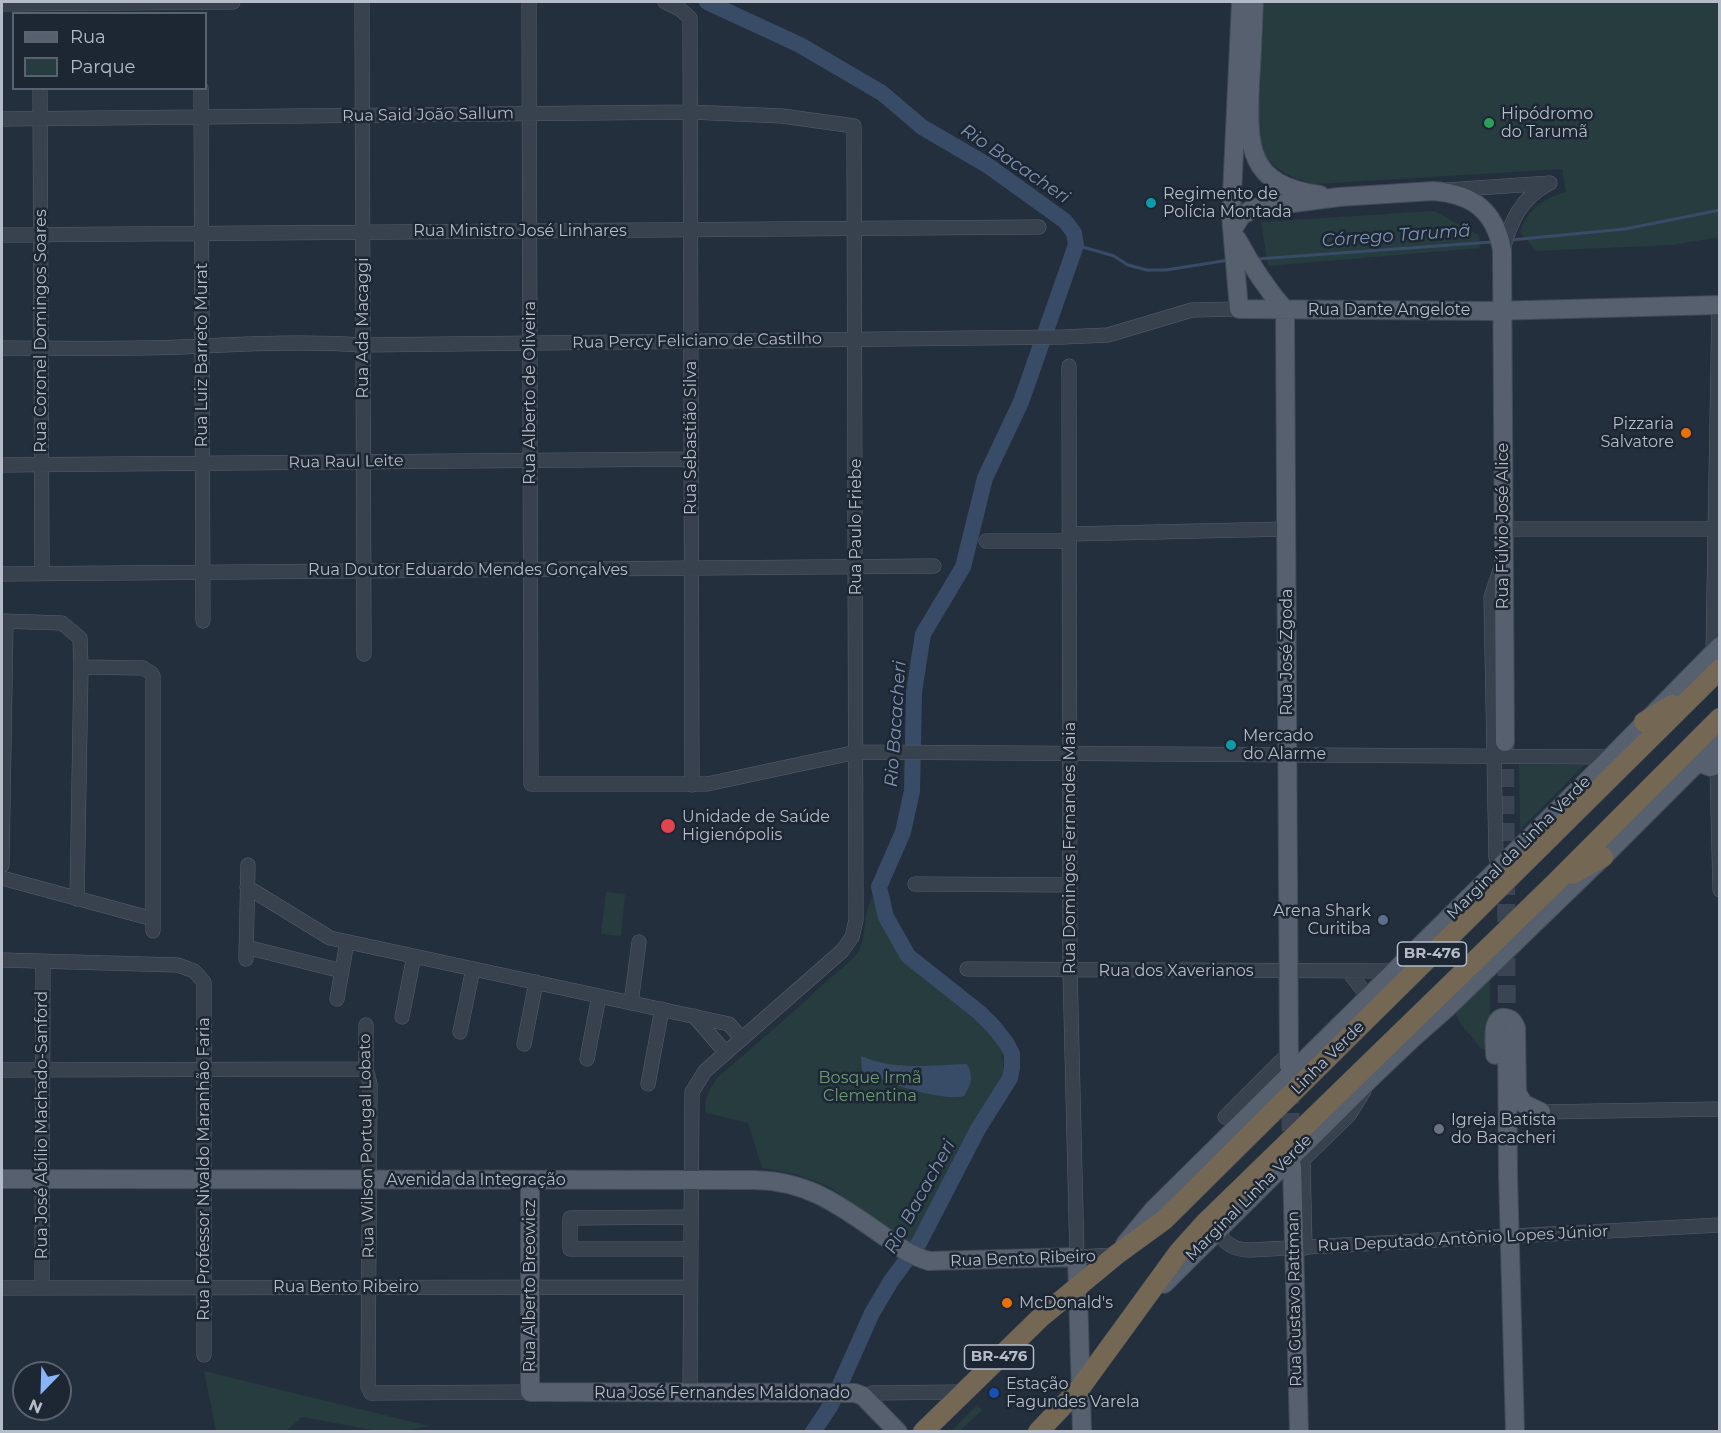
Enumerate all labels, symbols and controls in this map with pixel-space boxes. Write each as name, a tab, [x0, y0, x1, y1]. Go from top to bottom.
legend	[12, 12, 207, 90]
text: Rua	[70, 26, 106, 48]
text: Parque	[70, 56, 135, 78]
street label: Rua Said João Sallum	[342, 104, 514, 126]
place label: Hipódromo do Tarumã	[1501, 104, 1593, 142]
marker: Hipódromo do Tarumã	[1482, 116, 1496, 130]
water label: Rio Bacacheri	[956, 120, 1074, 208]
place label: Regimento de Polícia Montada	[1163, 184, 1292, 222]
marker: Regimento de Polícia Montada	[1144, 196, 1158, 210]
street label: Rua Coronel Domingos Soares	[31, 209, 51, 453]
water label: Córrego Tarumã	[1321, 220, 1471, 252]
street label: Rua Ministro José Linhares	[413, 221, 627, 241]
street label: Rua Ada Macaggi	[353, 257, 373, 399]
street label: Rua Luiz Barreto Murat	[192, 263, 212, 447]
street label: Rua Dante Angelote	[1308, 300, 1470, 320]
street label: Rua Alberto de Oliveira	[520, 301, 540, 485]
street label: Rua Percy Feliciano de Castilho	[572, 329, 822, 353]
street label: Rua Sebastião Silva	[681, 361, 701, 515]
place label: Pizzaria Salvatore	[1601, 414, 1674, 452]
marker: Pizzaria Salvatore	[1679, 426, 1693, 440]
street label: Rua Fúlvio José Alice	[1493, 443, 1513, 609]
street label: Rua Raul Leite	[288, 451, 404, 473]
street label: Rua Paulo Friebe	[846, 459, 866, 595]
street label: Rua Doutor Eduardo Mendes Gonçalves	[308, 560, 628, 580]
street label: Rua José Zgoda	[1277, 588, 1297, 716]
water label: Rio Bacacheri	[881, 660, 911, 788]
street label: Rua Domingos Fernandes Maia	[1060, 722, 1080, 974]
place label: Mercado do Alarme	[1243, 726, 1326, 764]
marker: Mercado do Alarme	[1224, 738, 1238, 752]
street label: Marginal da Linha Verde	[1443, 772, 1595, 924]
place label: Unidade de Saúde Higienópolis	[682, 807, 830, 845]
marker: Unidade de Saúde Higienópolis	[659, 817, 677, 835]
place label: Arena Shark Curitiba	[1273, 901, 1371, 939]
marker: Arena Shark Curitiba	[1376, 913, 1390, 927]
road number: BR-476	[1398, 942, 1466, 966]
street label: Rua dos Xaverianos	[1098, 961, 1254, 981]
street label: Rua José Abílio Machado-Sanford	[32, 991, 52, 1259]
street label: Rua Professor Nivaldo Maranhão Faria	[194, 1017, 214, 1321]
street label: Linha Verde	[1287, 1017, 1369, 1099]
street label: Rua Wilson Portugal Lobato	[355, 1033, 379, 1259]
park label: Bosque Irmã Clementina	[819, 1068, 921, 1106]
place label: Igreja Batista do Bacacheri	[1451, 1110, 1556, 1148]
marker: Igreja Batista do Bacacheri	[1432, 1122, 1446, 1136]
street label: Marginal Linha Verde	[1182, 1131, 1316, 1265]
water label: Rio Bacacheri	[880, 1136, 960, 1258]
street label: Avenida da Integração	[386, 1170, 566, 1190]
street label: Rua Alberto Breowicz	[520, 1200, 540, 1372]
street label: Rua Gustavo Rattman	[1284, 1211, 1306, 1387]
street label: Rua Deputado Antônio Lopes Júnior	[1317, 1222, 1609, 1256]
street label: Rua Bento Ribeiro	[950, 1247, 1096, 1271]
street label: Rua Bento Ribeiro	[273, 1277, 419, 1297]
place label: McDonald's	[1019, 1293, 1113, 1313]
marker: McDonald's	[1000, 1296, 1014, 1310]
road number: BR-476	[964, 1345, 1034, 1369]
north arrow	[12, 1361, 72, 1421]
place label: Estação Fagundes Varela	[1006, 1374, 1140, 1412]
street label: Rua José Fernandes Maldonado	[594, 1383, 850, 1403]
marker: Estação Fagundes Varela	[987, 1386, 1001, 1400]
text: N	[26, 1395, 45, 1417]

